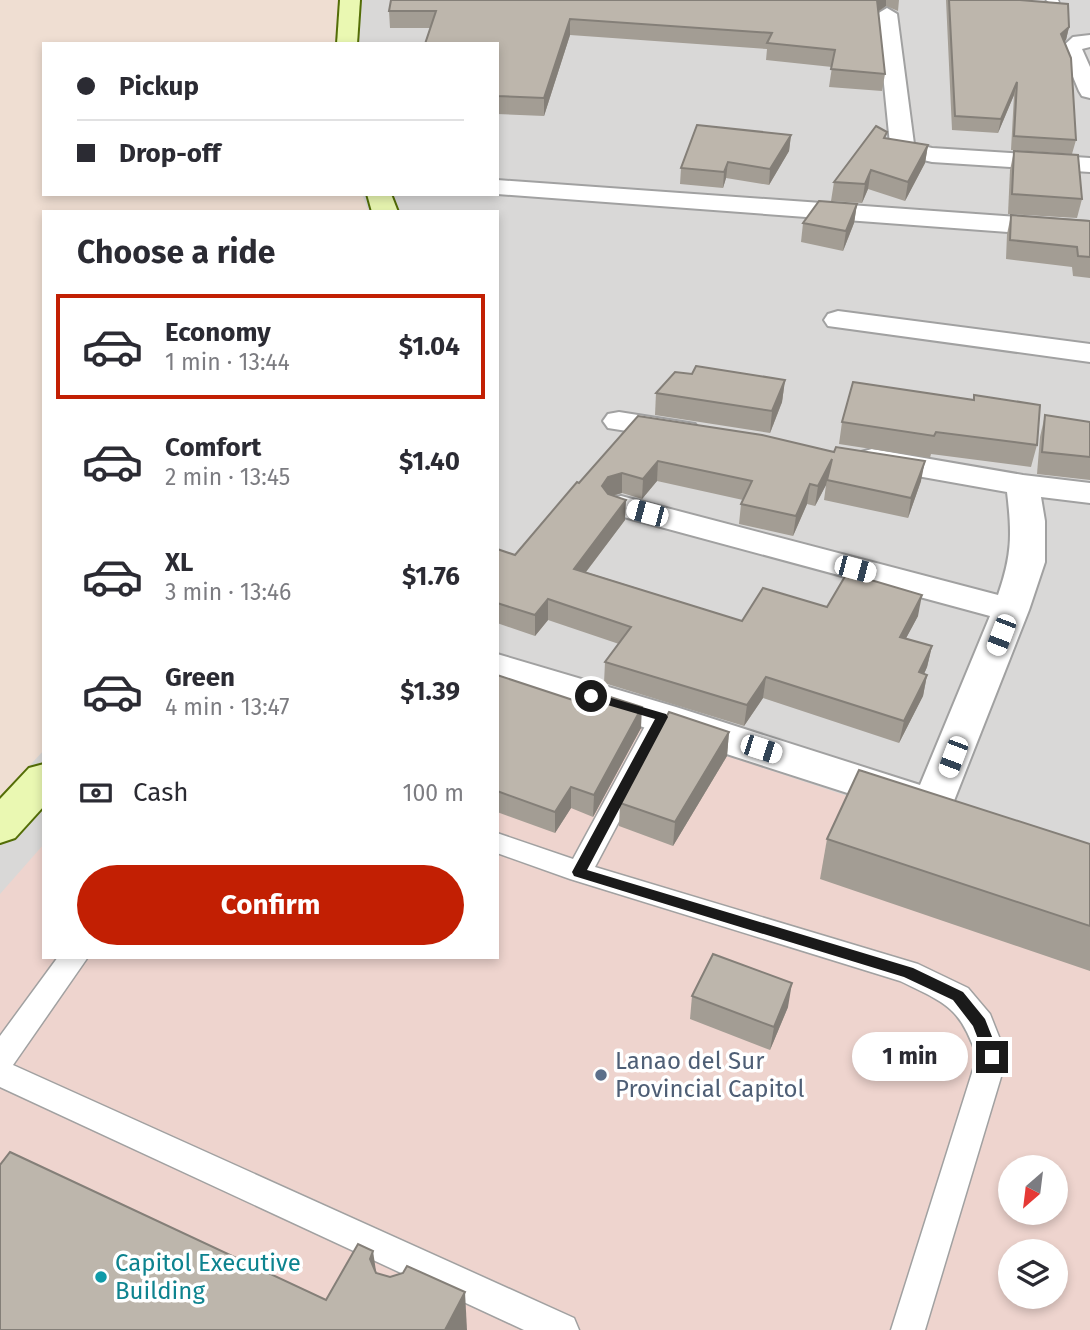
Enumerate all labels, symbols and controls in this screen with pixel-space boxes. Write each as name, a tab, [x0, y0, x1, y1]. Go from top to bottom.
text: Pickup	[119, 71, 199, 102]
text: Drop-off	[119, 138, 221, 169]
text: Choose a ride	[77, 233, 275, 271]
icon: car	[81, 315, 144, 378]
text: Economy	[165, 317, 271, 348]
text: $1.04	[399, 331, 460, 362]
text: 1 min · 13:44	[165, 348, 290, 376]
icon: car	[81, 430, 144, 493]
text: Comfort	[165, 432, 261, 463]
text: $1.40	[399, 446, 460, 477]
text: 2 min · 13:45	[165, 463, 290, 491]
car	[624, 497, 671, 529]
icon: car	[81, 545, 144, 608]
text: XL	[165, 547, 193, 578]
car	[832, 553, 879, 585]
text: $1.76	[402, 561, 460, 592]
text: 3 min · 13:46	[165, 578, 291, 606]
car	[984, 612, 1019, 658]
icon: car	[81, 660, 144, 723]
text: Green	[165, 662, 235, 693]
text: $1.39	[400, 676, 460, 707]
route start	[575, 680, 607, 712]
text: 4 min · 13:47	[165, 693, 289, 721]
car	[738, 733, 785, 765]
car	[936, 734, 971, 780]
icon: cash	[77, 774, 115, 812]
text: Cash	[133, 777, 189, 808]
text: 100 m	[403, 779, 464, 807]
button: Confirm	[77, 865, 464, 945]
callout: 1 min	[852, 1032, 968, 1082]
route end	[976, 1041, 1008, 1073]
text: 1 min	[882, 1042, 938, 1070]
place label: Lanao del Sur Provincial Capitol	[615, 1047, 805, 1103]
marker: Lanao del Sur Provincial Capitol	[593, 1067, 609, 1083]
north arrow	[998, 1155, 1068, 1225]
map controls	[998, 1155, 1068, 1309]
button: layers	[998, 1239, 1068, 1309]
place label: Capitol Executive Building	[115, 1249, 301, 1305]
marker: Capitol Executive Building	[93, 1269, 109, 1285]

